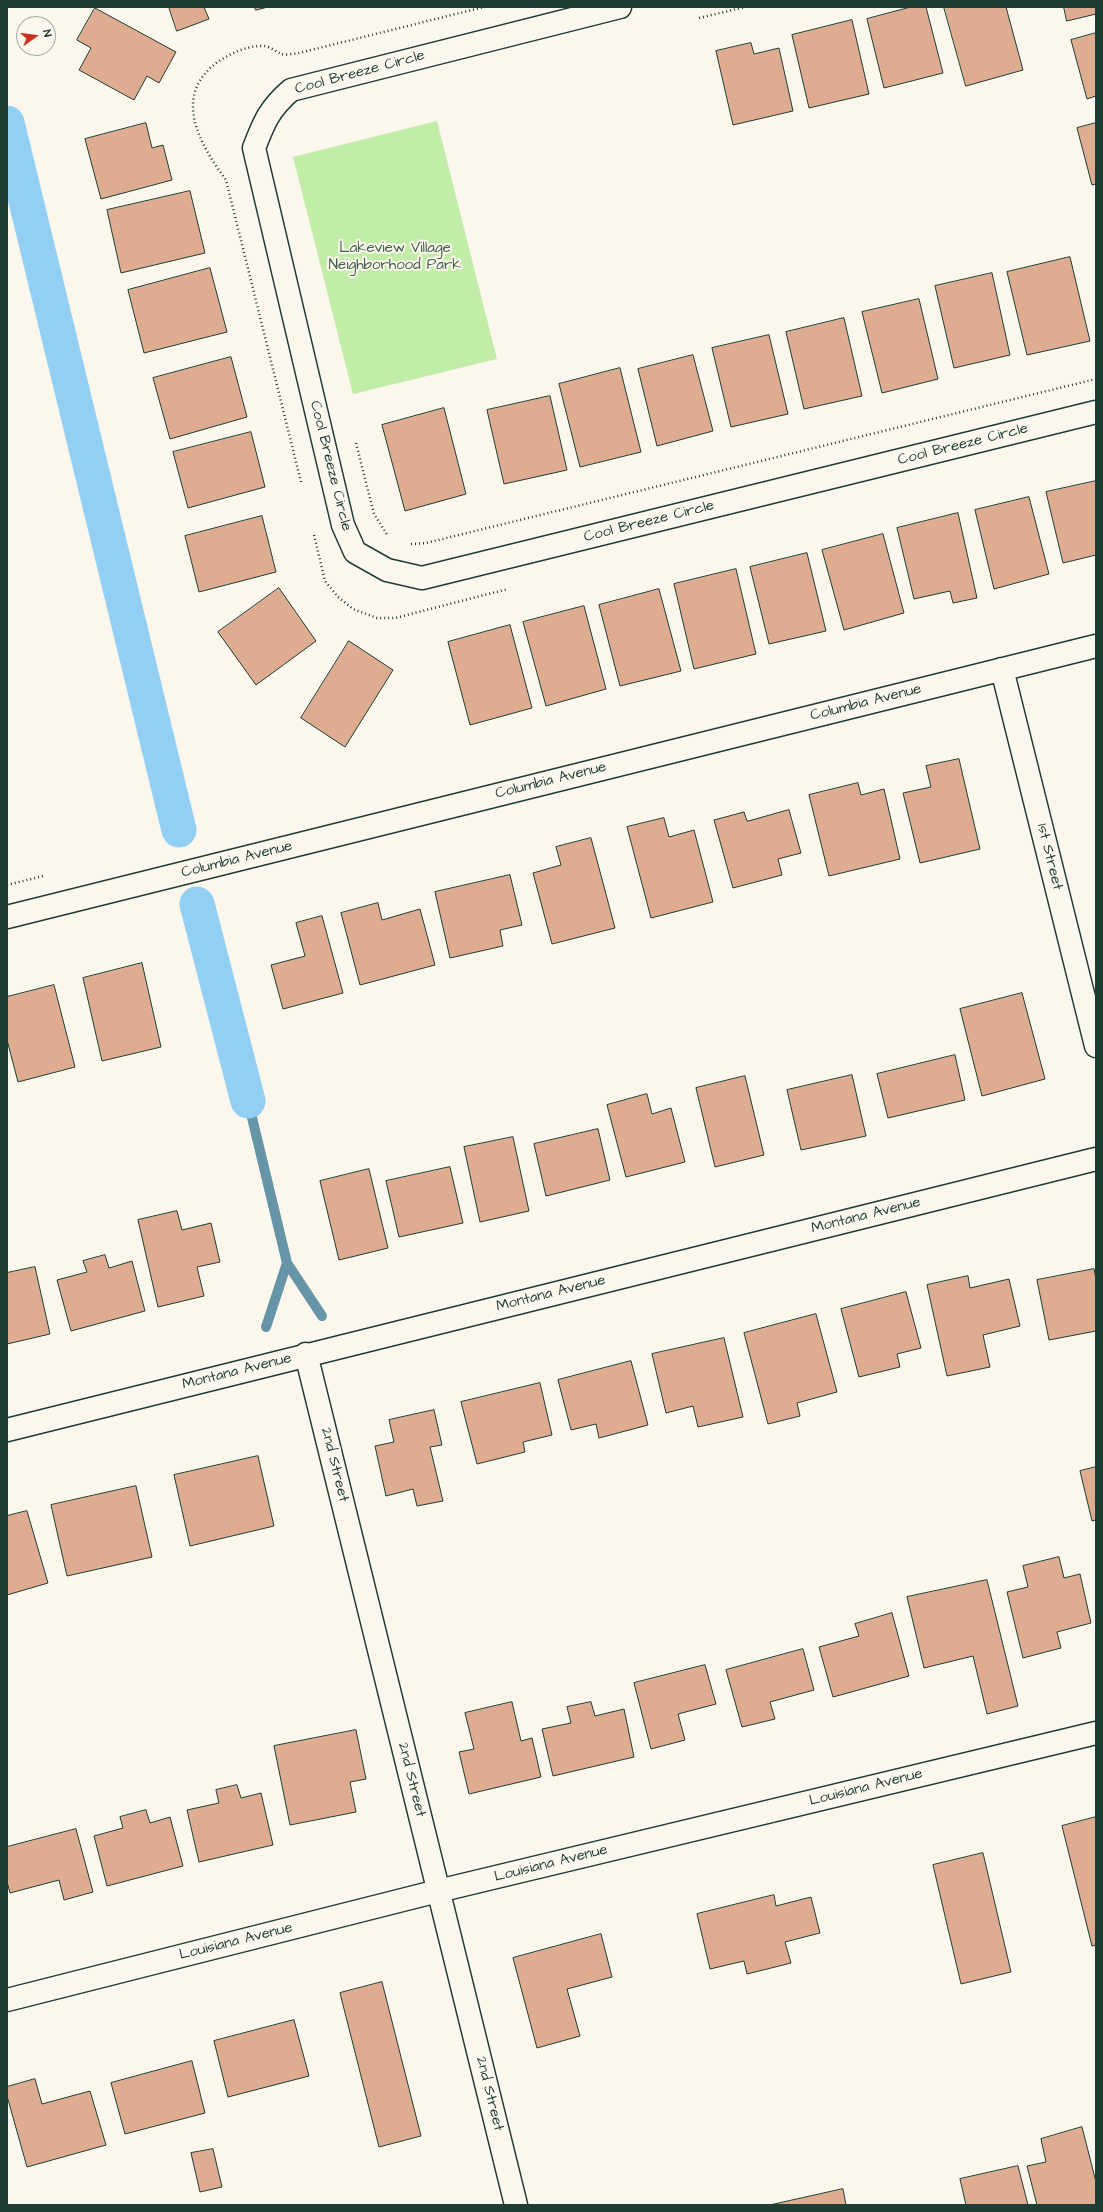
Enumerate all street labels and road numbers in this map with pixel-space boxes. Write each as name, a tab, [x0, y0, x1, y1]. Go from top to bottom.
street label: Cool Breeze Circle	[293, 47, 427, 99]
street label: Cool Breeze Circle	[305, 399, 355, 533]
street label: Cool Breeze Circle	[896, 420, 1030, 470]
street label: Cool Breeze Circle	[582, 497, 716, 547]
street label: Columbia Avenue	[809, 681, 923, 725]
street label: Columbia Avenue	[494, 759, 608, 803]
street label: 1st Street	[1032, 822, 1066, 892]
street label: Columbia Avenue	[180, 838, 294, 882]
street label: Montana Avenue	[810, 1194, 922, 1238]
street label: Montana Avenue	[495, 1272, 607, 1316]
street label: Montana Avenue	[181, 1350, 293, 1394]
street label: 2nd Street	[316, 1426, 352, 1504]
street label: 2nd Street	[393, 1741, 429, 1819]
street label: Louisiana Avenue	[808, 1765, 924, 1811]
street label: Louisiana Avenue	[493, 1841, 609, 1887]
street label: Louisiana Avenue	[178, 1919, 294, 1965]
street label: 2nd Street	[471, 2055, 507, 2133]

